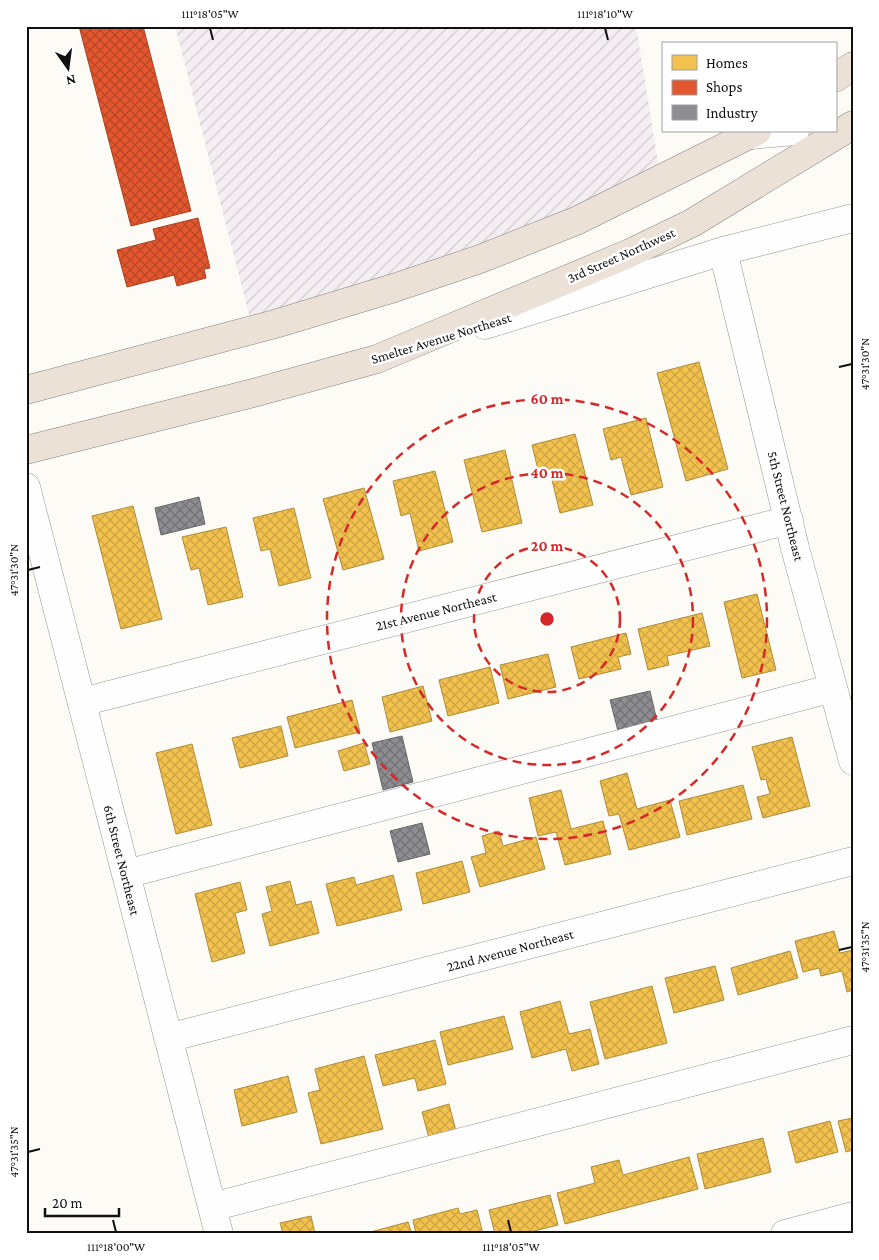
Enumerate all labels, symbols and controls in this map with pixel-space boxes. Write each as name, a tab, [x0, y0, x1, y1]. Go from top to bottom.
text: 111°18'05"W	[182, 7, 238, 21]
text: 111°18'10"W	[577, 7, 633, 21]
north arrow	[42, 42, 92, 92]
legend	[662, 42, 836, 132]
text: Homes	[706, 55, 748, 71]
text: N	[64, 72, 78, 90]
text: Shops	[706, 79, 742, 96]
text: Industry	[706, 105, 758, 122]
street label: 3rd Street Northwest	[565, 224, 678, 286]
street label: Smelter Avenue Northeast	[369, 309, 513, 367]
text: 47°31'30"N	[858, 338, 872, 390]
text: 60 m	[531, 391, 564, 407]
street label: 5th Street Northeast	[765, 449, 807, 563]
text: 40 m	[531, 465, 564, 481]
text: 20 m	[531, 538, 563, 554]
text: 47°31'30"N	[7, 544, 21, 596]
street label: 21st Avenue Northeast	[374, 588, 498, 634]
centre of rings	[538, 610, 556, 628]
street label: 6th Street Northeast	[101, 803, 144, 917]
text: 47°31'35"N	[858, 921, 872, 973]
street label: 22nd Avenue Northeast	[445, 925, 576, 975]
text: 47°31'35"N	[7, 1126, 21, 1178]
scale bar	[45, 1185, 119, 1217]
text: 20 m	[52, 1195, 83, 1211]
text: 111°18'00"W	[87, 1240, 145, 1254]
text: 111°18'05"W	[483, 1240, 539, 1254]

